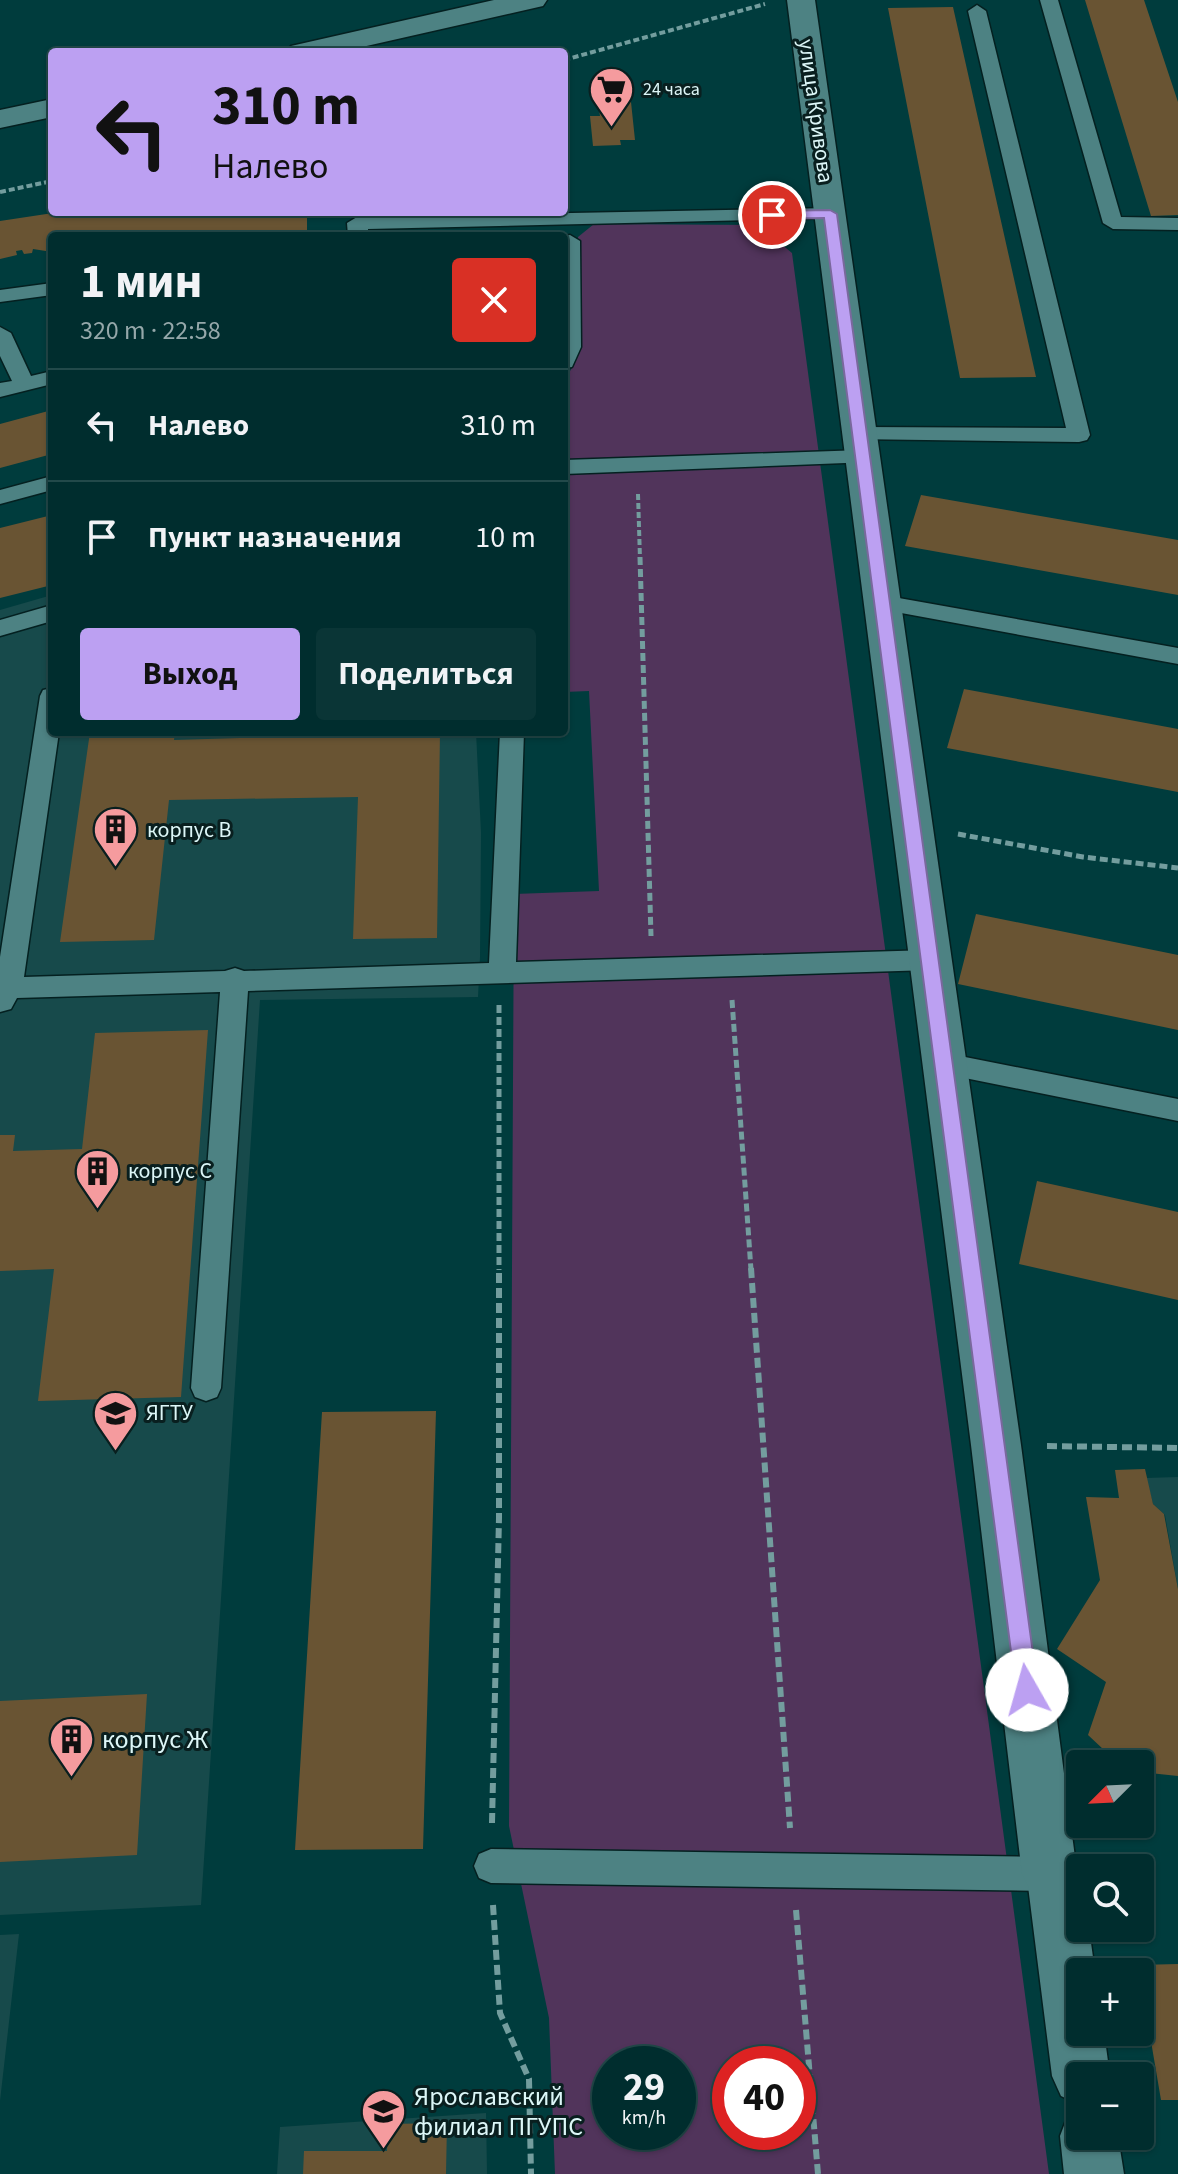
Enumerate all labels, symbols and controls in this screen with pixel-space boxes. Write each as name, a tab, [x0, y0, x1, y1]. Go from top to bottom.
street label: улица Кривова	[790, 37, 842, 185]
supermarket icon: 24 часа	[588, 65, 636, 128]
text: 310 m	[212, 67, 360, 146]
place label: 24 часа	[643, 77, 700, 102]
icon: left	[80, 80, 184, 184]
text: Налево	[212, 141, 328, 192]
pin	[738, 181, 806, 249]
icon: arrive	[750, 193, 794, 237]
text: 1 мин	[80, 248, 203, 316]
button: close	[452, 258, 536, 342]
text: 320 m · 22:58	[80, 312, 221, 349]
icon: left	[80, 403, 124, 447]
text: Налево	[148, 404, 249, 447]
text: 310 m	[460, 404, 536, 447]
icon: arrive	[80, 515, 124, 559]
text: Пункт назначения	[148, 516, 402, 559]
text: 10 m	[475, 516, 536, 559]
button: Выход	[80, 628, 300, 720]
button: Поделиться	[316, 628, 536, 720]
building icon: корпус В	[92, 806, 140, 869]
place label: корпус В	[147, 814, 231, 846]
building icon: корпус С	[73, 1147, 121, 1210]
place label: корпус С	[128, 1155, 212, 1187]
school or university icon: ЯГТУ	[91, 1389, 139, 1452]
place label: ЯГТУ	[146, 1397, 194, 1429]
position arrow	[985, 1648, 1069, 1732]
building icon: корпус Ж	[47, 1715, 95, 1778]
place label: корпус Ж	[102, 1721, 208, 1758]
north arrow	[1066, 1750, 1154, 1838]
map controls	[1066, 1750, 1154, 2150]
button: search	[1066, 1854, 1154, 1942]
button: +	[1066, 1958, 1154, 2046]
speed limit sign: 40	[712, 2046, 816, 2150]
text: 29	[623, 2059, 665, 2116]
button: −	[1066, 2062, 1154, 2150]
place label: Ярославский филиал ПГУПС	[414, 2078, 583, 2145]
school or university icon: Ярославский филиал ПГУПС	[359, 2087, 407, 2150]
text: km/h	[622, 2104, 666, 2132]

